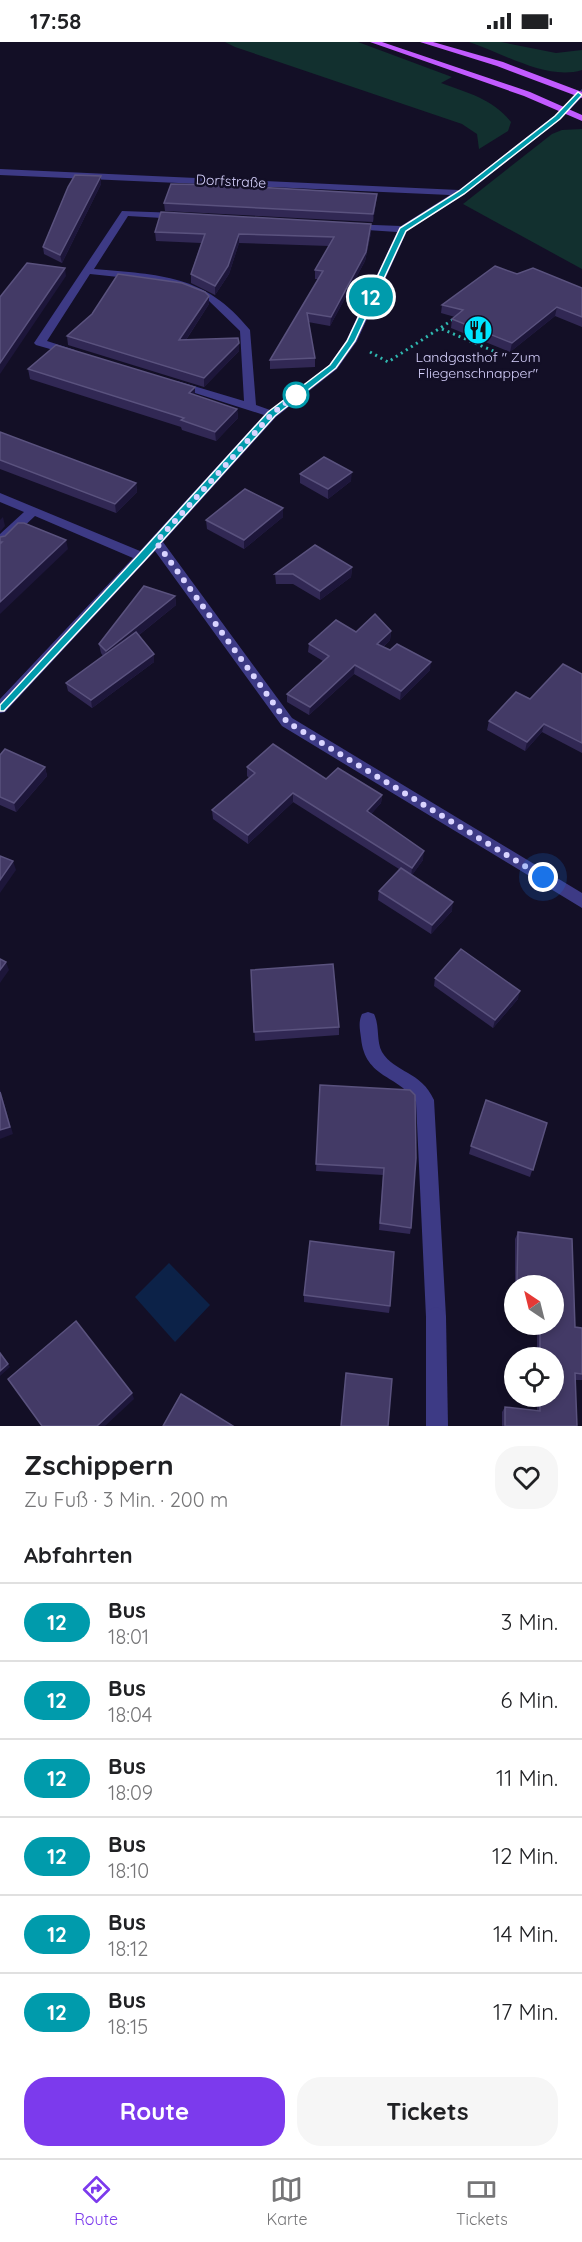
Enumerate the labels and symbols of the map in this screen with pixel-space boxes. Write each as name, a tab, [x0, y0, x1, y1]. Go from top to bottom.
street label: Dorfstraße	[195, 170, 267, 192]
line badge: 12	[344, 278, 398, 316]
restaurant icon: Landgasthof " Zum Fliegenschnapper"	[462, 314, 494, 346]
place label: Landgasthof " Zum Fliegenschnapper"	[415, 348, 541, 382]
unlabelled marker	[283, 382, 309, 408]
your location	[528, 862, 558, 892]
north arrow	[504, 1275, 564, 1335]

